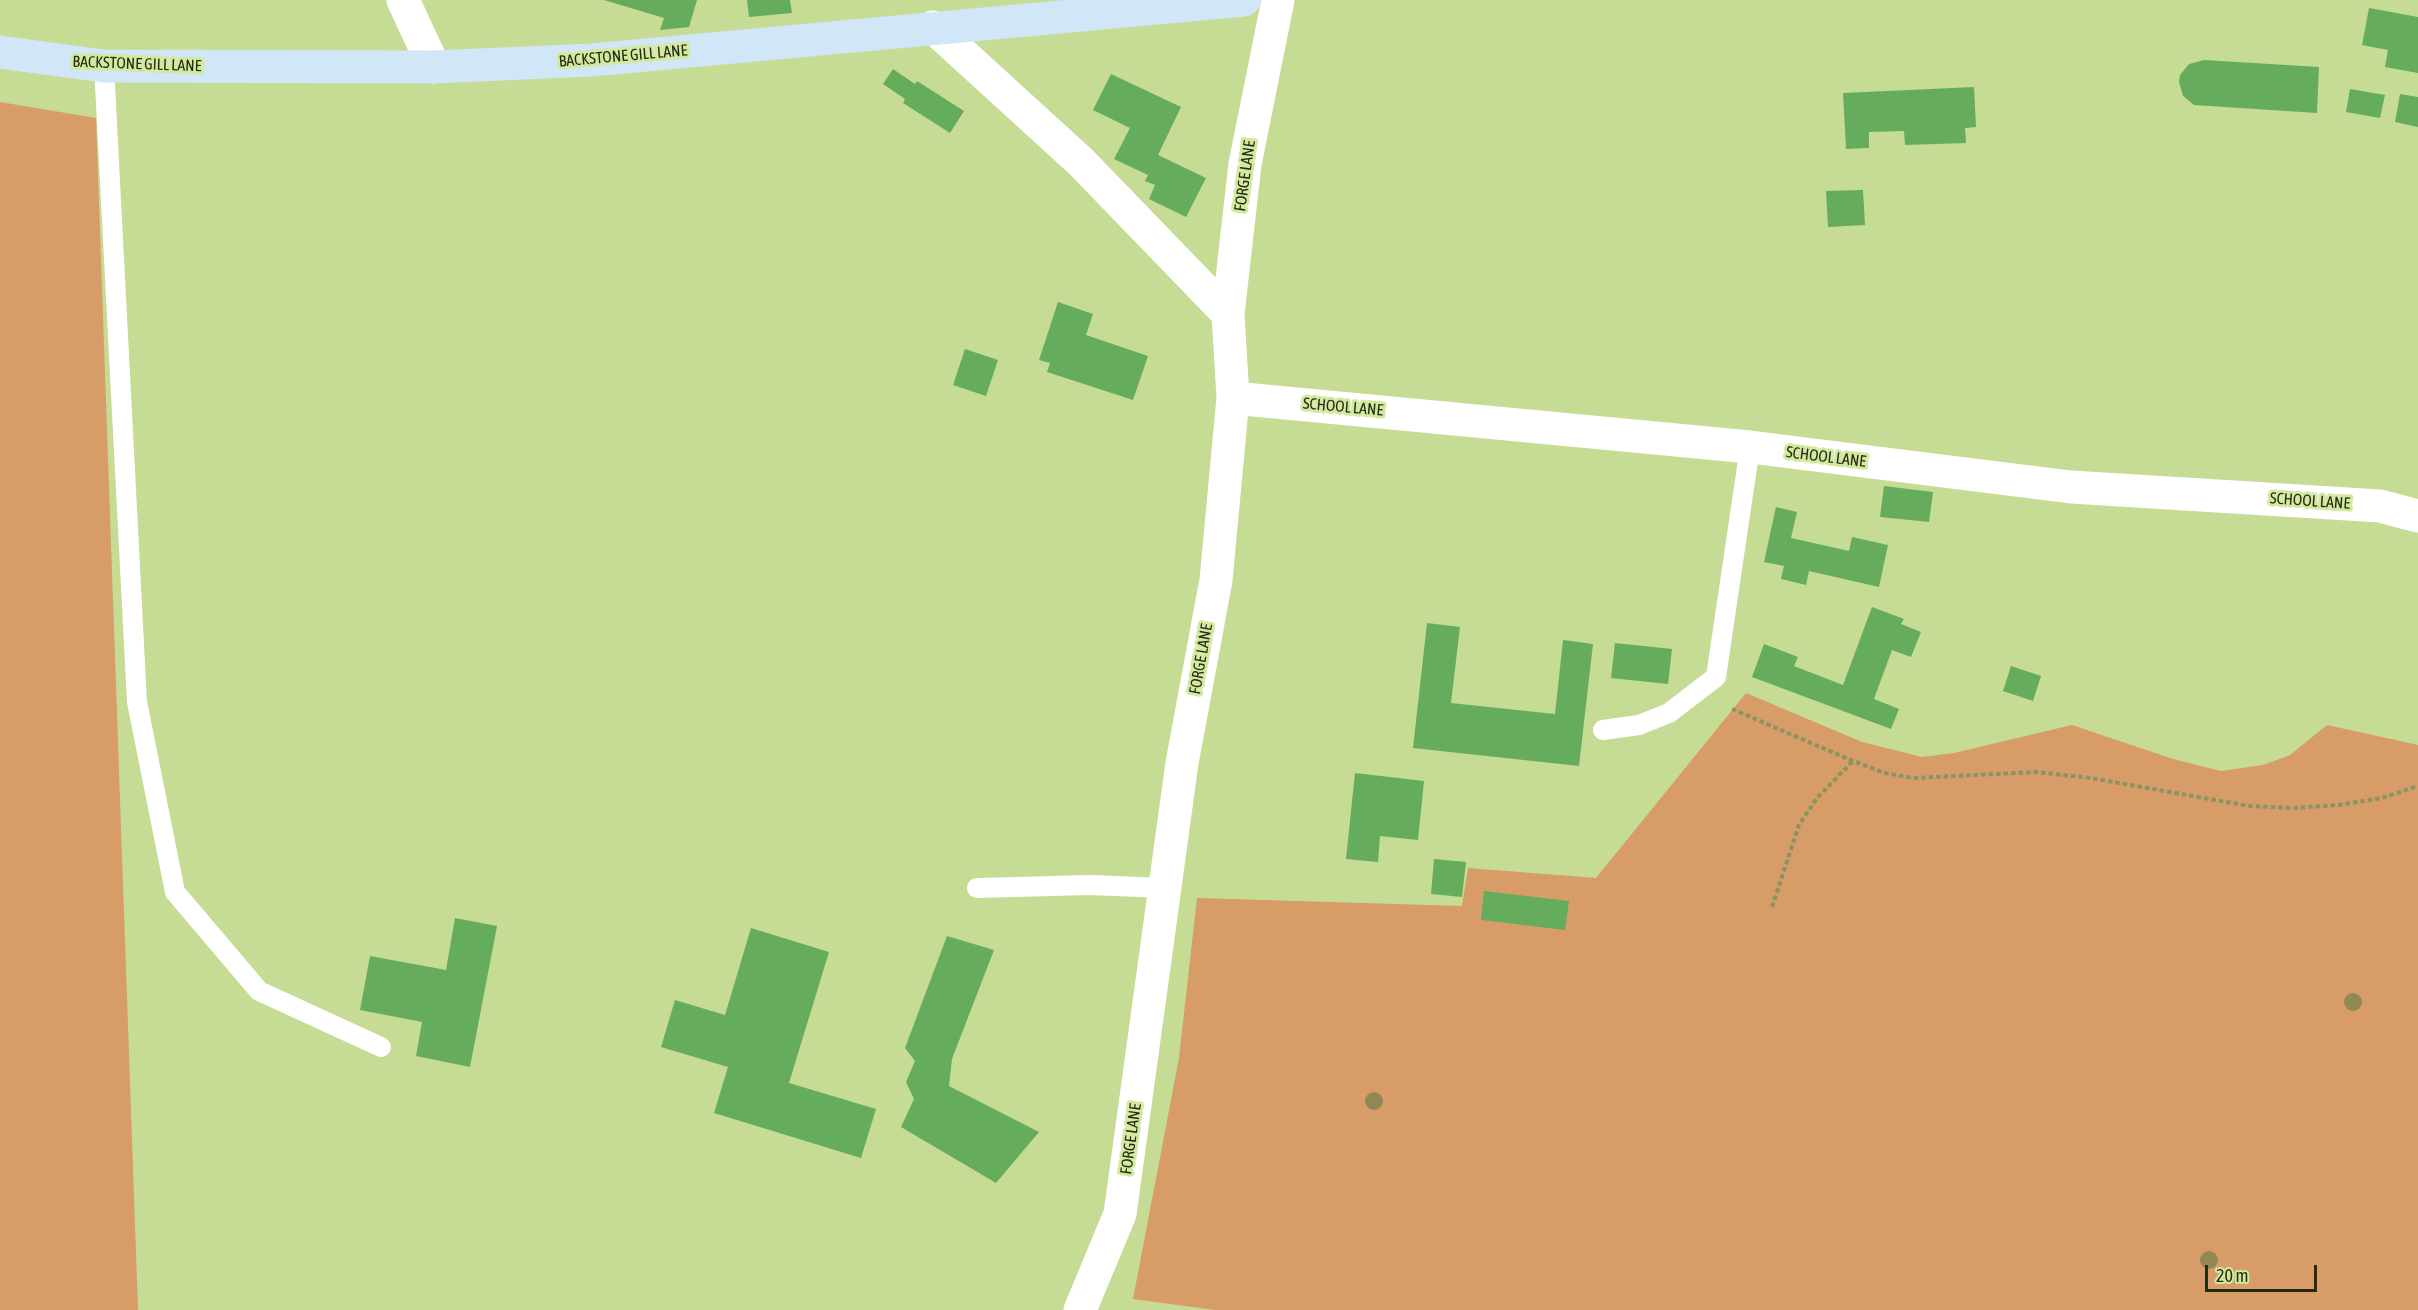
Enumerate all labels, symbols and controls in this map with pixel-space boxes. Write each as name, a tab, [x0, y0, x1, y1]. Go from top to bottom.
street label: BACKSTONE GILL LANE	[558, 41, 688, 71]
street label: BACKSTONE GILL LANE	[72, 52, 202, 76]
street label: FORGE LANE	[1231, 139, 1259, 213]
street label: SCHOOL LANE	[1302, 394, 1384, 420]
street label: SCHOOL LANE	[1785, 443, 1867, 471]
street label: SCHOOL LANE	[2269, 489, 2351, 513]
street label: FORGE LANE	[1185, 622, 1217, 696]
street label: FORGE LANE	[1117, 1102, 1145, 1176]
scale bar	[2208, 1253, 2320, 1291]
text: 20 m	[2216, 1265, 2248, 1286]

